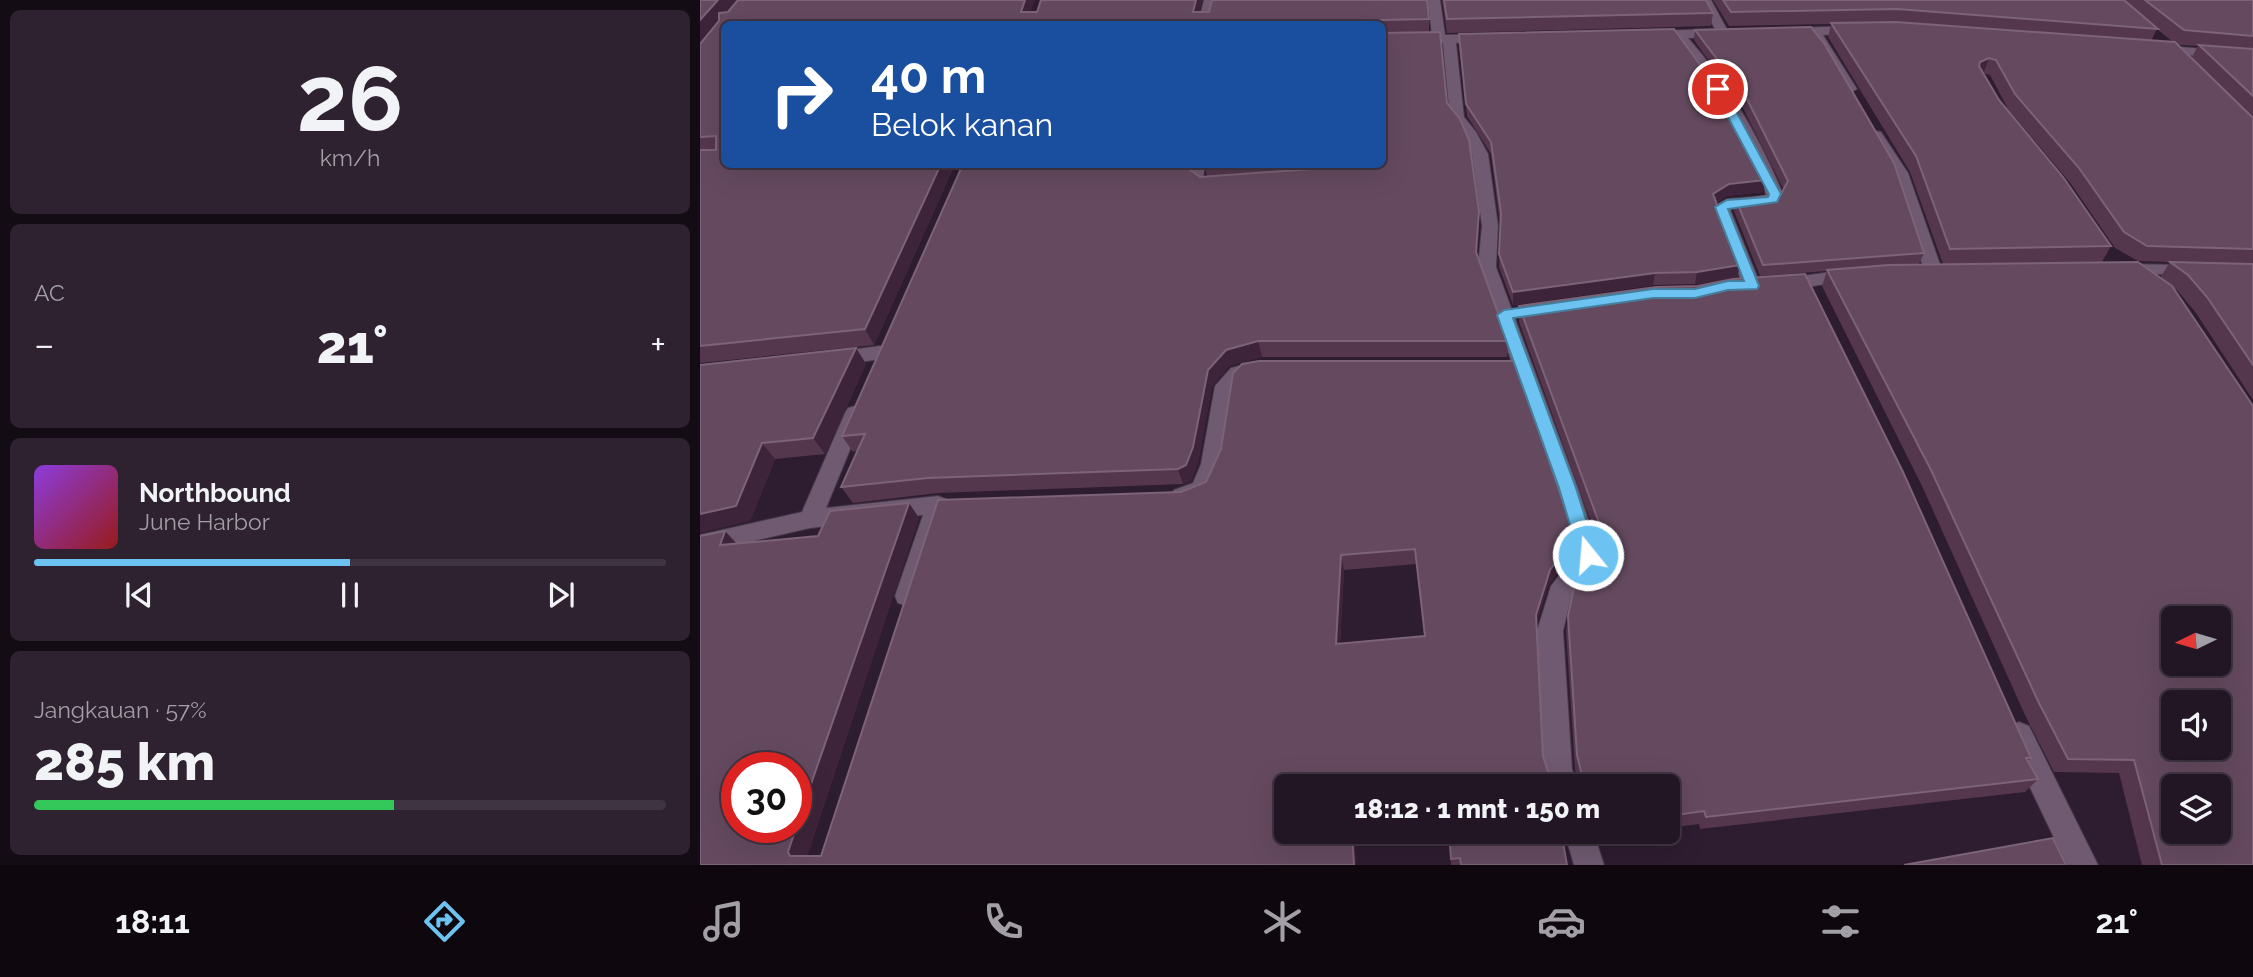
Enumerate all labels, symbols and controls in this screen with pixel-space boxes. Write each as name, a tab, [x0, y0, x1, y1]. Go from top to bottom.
text: 26	[297, 45, 403, 152]
text: 40 m	[871, 47, 986, 104]
icon: right	[756, 49, 847, 140]
pin	[1688, 59, 1748, 119]
icon: arrive	[1699, 70, 1737, 108]
text: Belok kanan	[871, 106, 1053, 143]
text: km/h	[320, 144, 380, 171]
text: AC	[34, 279, 65, 306]
text: 21°	[317, 314, 388, 375]
text: −	[34, 322, 54, 367]
text: +	[650, 322, 666, 367]
text: Northbound	[139, 478, 291, 508]
text: June Harbor	[139, 508, 270, 535]
position arrow	[1551, 518, 1625, 592]
icon: previous	[120, 576, 158, 614]
icon: pause	[331, 576, 369, 614]
icon: next	[542, 576, 580, 614]
north arrow	[2161, 606, 2231, 676]
map controls	[2161, 606, 2231, 844]
button: sound	[2161, 690, 2231, 760]
text: Jangkauan · 57%	[34, 696, 207, 723]
text: 285 km	[34, 731, 215, 792]
speed limit sign: 30	[721, 752, 812, 843]
button: layers	[2161, 774, 2231, 844]
text: 18:12 · 1 mnt · 150 m	[1354, 794, 1600, 824]
icon: directions	[420, 897, 469, 946]
icon: music	[699, 897, 748, 946]
icon: phone	[979, 897, 1028, 946]
icon: climate	[1258, 897, 1307, 946]
icon: car	[1537, 897, 1586, 946]
icon: filters	[1816, 897, 1865, 946]
text: 18:11	[115, 903, 190, 940]
text: 21°	[2096, 903, 2138, 940]

